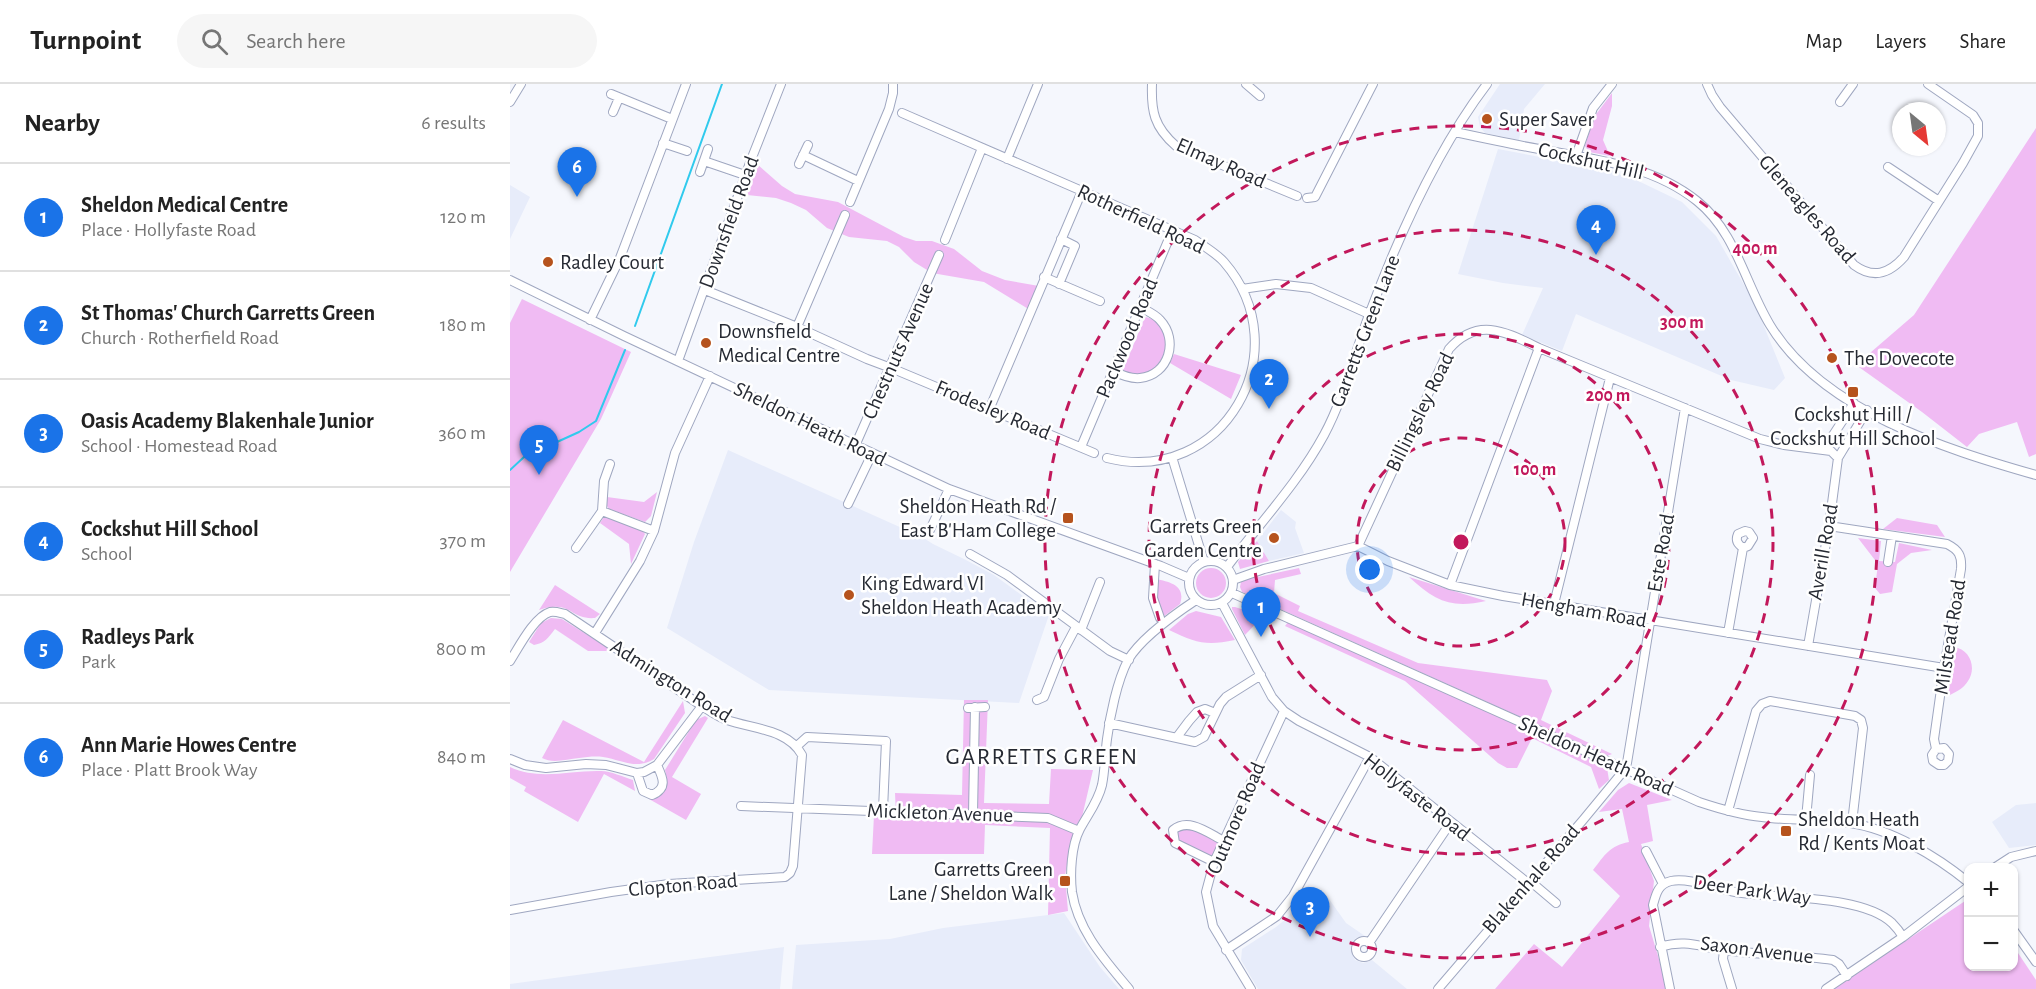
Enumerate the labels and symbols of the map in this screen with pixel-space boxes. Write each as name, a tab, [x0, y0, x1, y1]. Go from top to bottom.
north arrow	[1892, 102, 1946, 156]
place label: Super Saver	[1499, 109, 1594, 130]
marker: Super Saver	[1480, 112, 1494, 126]
street label: Elmay Road	[1173, 134, 1269, 192]
street label: Cockshut Hill	[1536, 139, 1646, 183]
pin: 6	[558, 147, 596, 197]
street label: Gleneagles Road	[1755, 151, 1859, 267]
street label: Downsfield Road	[695, 153, 763, 291]
street label: Rotherfield Road	[1074, 180, 1208, 258]
pin: 4	[1576, 206, 1616, 255]
text: 400 m	[1732, 240, 1778, 258]
place label: Radley Court	[560, 252, 664, 273]
street label: Garretts Green Lane	[1326, 252, 1404, 410]
marker: Radley Court	[541, 255, 555, 269]
street label: Packwood Road	[1092, 275, 1162, 401]
street label: Chestnuts Avenue	[859, 280, 937, 422]
text: 300 m	[1660, 314, 1704, 332]
place label: Downsfield Medical Centre	[718, 321, 840, 366]
marker: Downsfield Medical Centre	[699, 336, 713, 350]
place label: The Dovecote	[1844, 348, 1954, 369]
street label: Billingsley Road	[1382, 349, 1458, 475]
marker: The Dovecote	[1825, 351, 1839, 365]
pin: 2	[1250, 360, 1288, 409]
street label: Frodesley Road	[932, 376, 1054, 444]
street label: Sheldon Heath Road	[730, 378, 890, 470]
marker: Cockshut Hill / Cockshut Hill School	[1846, 385, 1860, 399]
text: 200 m	[1586, 387, 1630, 405]
place label: Cockshut Hill / Cockshut Hill School	[1770, 404, 1936, 449]
pin: 5	[519, 426, 558, 475]
text: 100 m	[1514, 461, 1556, 479]
place label: Sheldon Heath Rd / East B'Ham College	[900, 496, 1057, 541]
street label: Averill Road	[1804, 502, 1842, 602]
marker: Sheldon Heath Rd / East B'Ham College	[1061, 511, 1075, 525]
street label: Este Road	[1644, 512, 1678, 594]
place label: Garrets Green Garden Centre	[1144, 516, 1262, 561]
marker: Garrets Green Garden Centre	[1267, 531, 1281, 545]
centre of rings	[1451, 532, 1471, 552]
your location	[1355, 555, 1384, 584]
place label: King Edward VI Sheldon Heath Academy	[861, 573, 1061, 618]
street label: Milstead Road	[1931, 578, 1970, 696]
marker: King Edward VI Sheldon Heath Academy	[842, 588, 856, 602]
pin: 1	[1242, 588, 1281, 637]
street label: Hengham Road	[1520, 589, 1649, 631]
street label: Admington Road	[607, 635, 735, 727]
street label: Sheldon Heath Road	[1515, 712, 1677, 800]
district label: GARRETTS GREEN	[945, 745, 1139, 769]
street label: Hollyfaste Road	[1360, 749, 1474, 845]
street label: Outmore Road	[1203, 759, 1269, 877]
street label: Mickleton Avenue	[867, 800, 1013, 826]
place label: Sheldon Heath Rd / Kents Moat	[1798, 809, 1925, 854]
street label: Blakenhale Road	[1478, 820, 1584, 937]
marker: Sheldon Heath Rd / Kents Moat	[1779, 824, 1793, 838]
place label: Garretts Green Lane / Sheldon Walk	[888, 859, 1053, 904]
street label: Clopton Road	[627, 870, 739, 900]
street label: Deer Park Way	[1692, 871, 1812, 909]
marker: Garretts Green Lane / Sheldon Walk	[1058, 874, 1072, 888]
pin: 3	[1290, 888, 1330, 937]
street label: Saxon Avenue	[1699, 933, 1815, 967]

